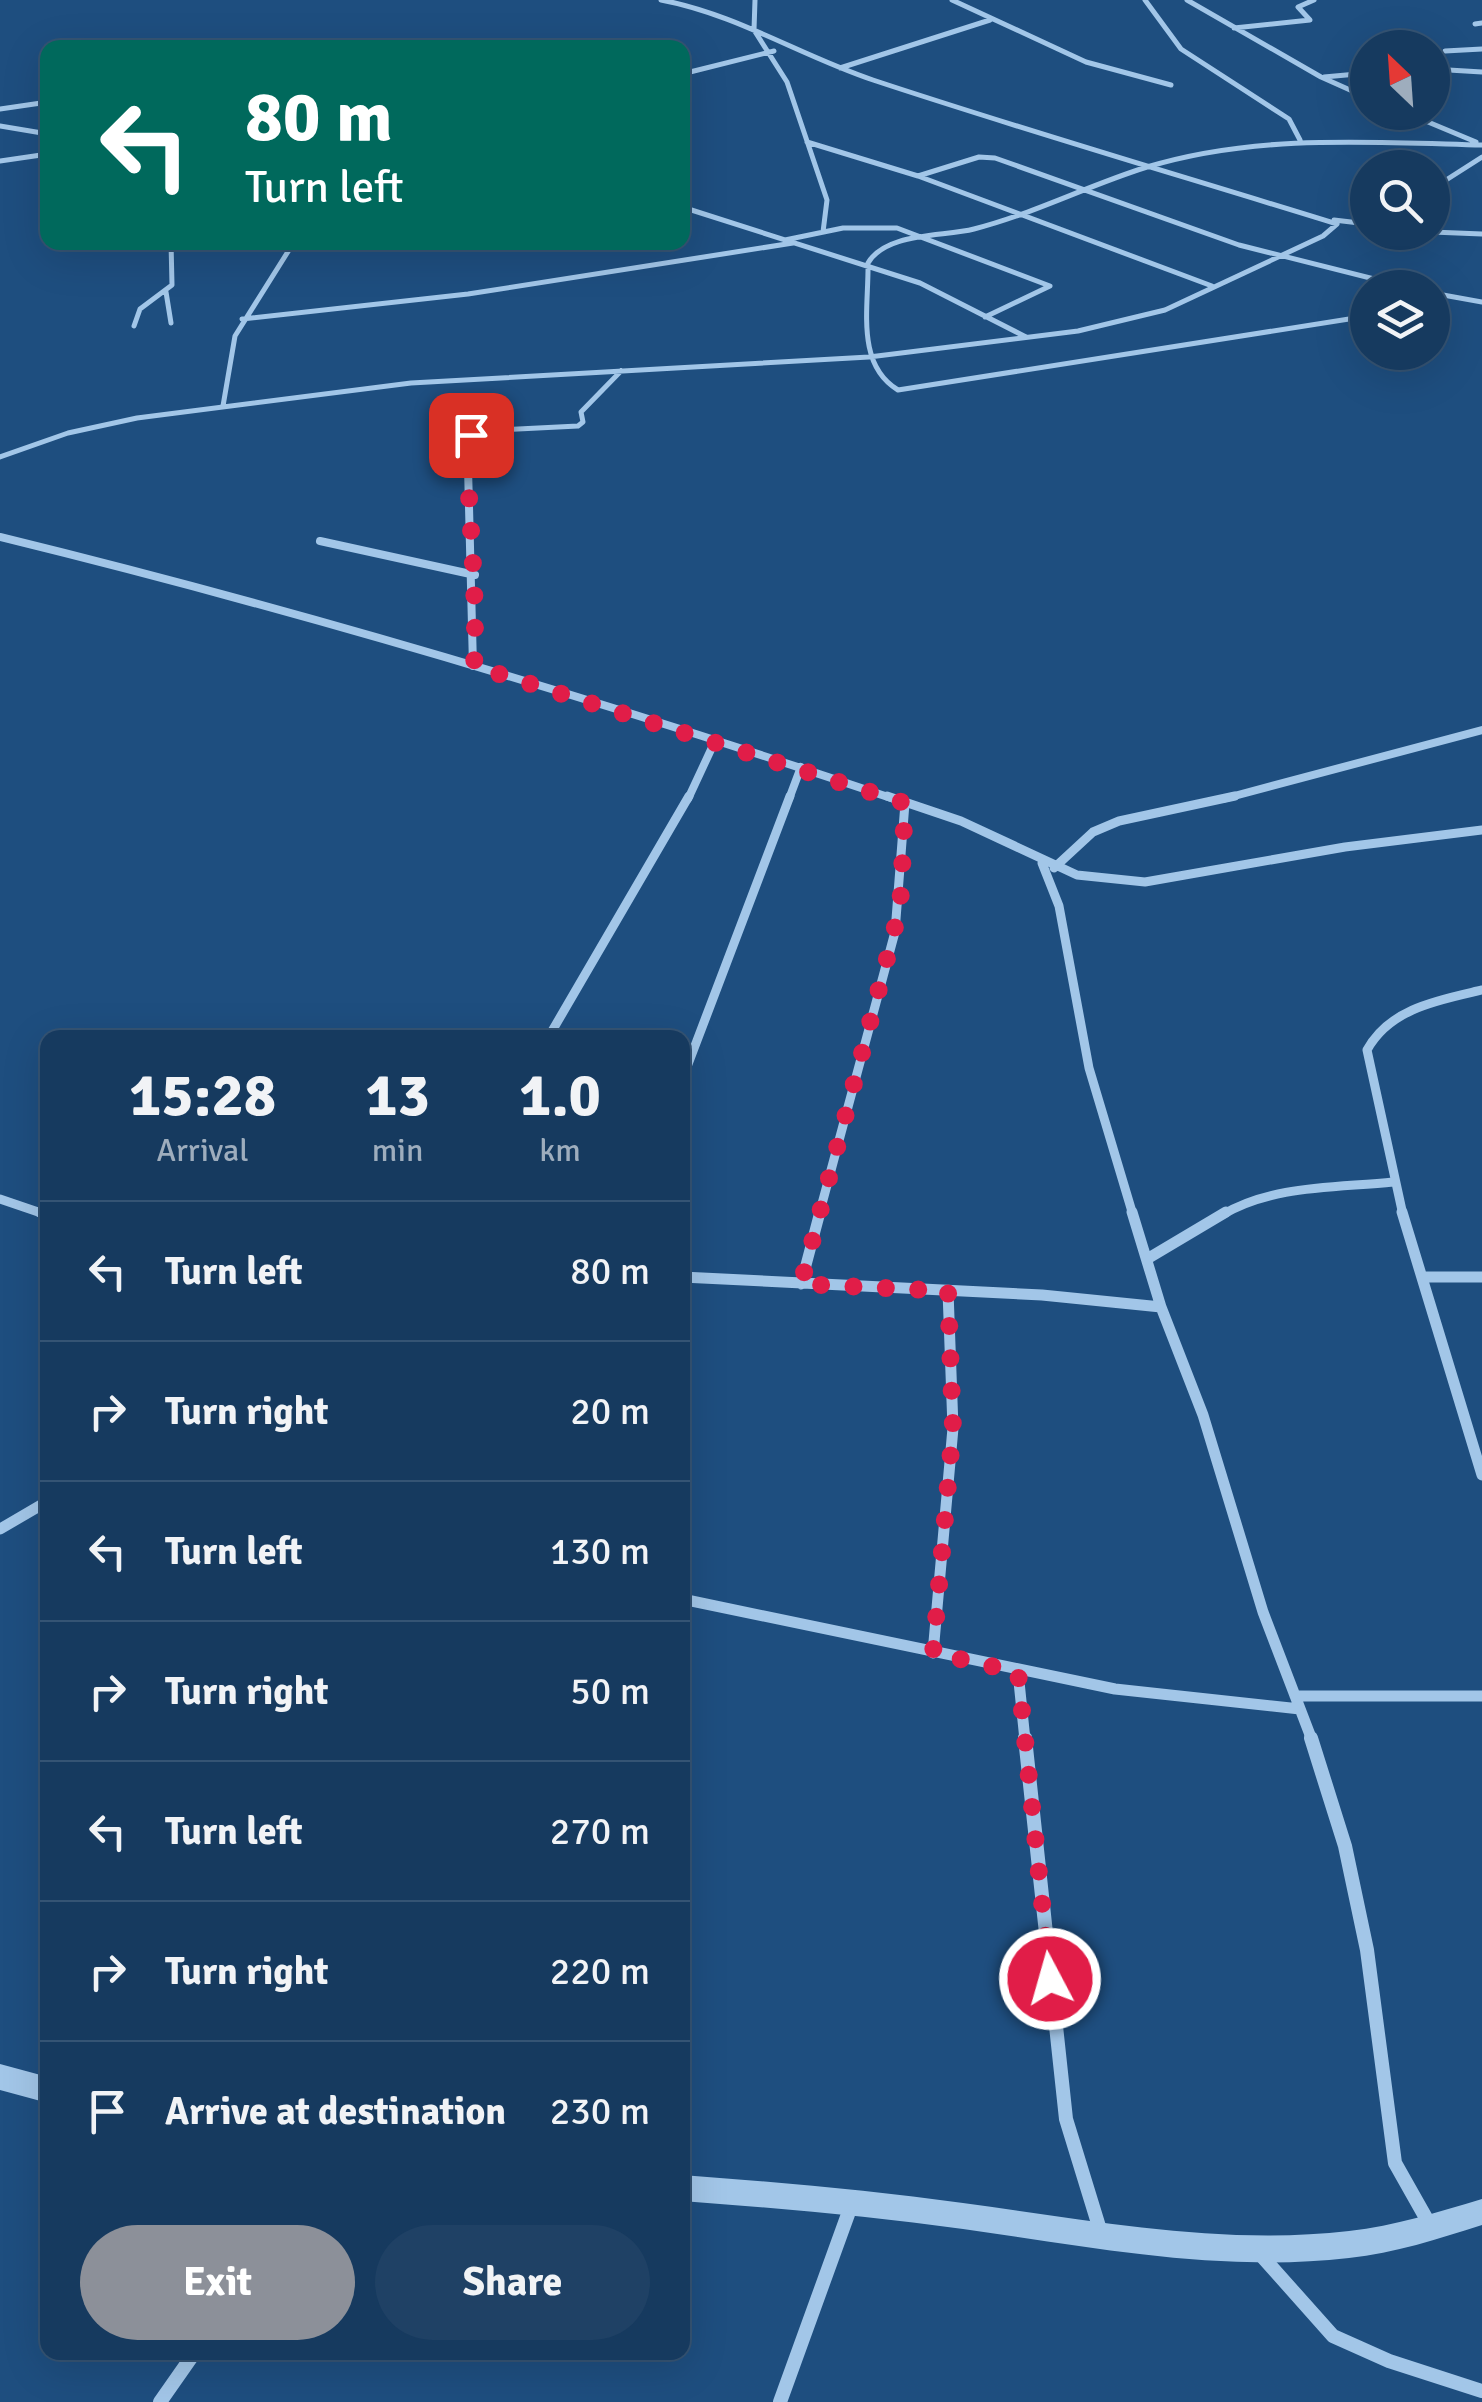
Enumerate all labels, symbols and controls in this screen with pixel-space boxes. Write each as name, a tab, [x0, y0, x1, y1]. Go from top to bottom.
north arrow	[1350, 30, 1450, 130]
map controls	[1350, 30, 1450, 370]
text: 80 m	[245, 74, 393, 160]
icon: left	[80, 80, 210, 210]
button: search	[1350, 150, 1450, 250]
text: Turn left	[245, 160, 404, 215]
button: layers	[1350, 270, 1450, 370]
pin	[429, 393, 514, 478]
icon: arrive	[444, 408, 499, 463]
text: 15:28	[129, 1059, 276, 1133]
text: 13	[365, 1059, 430, 1133]
text: 1.0	[519, 1059, 601, 1133]
text: Arrival	[157, 1131, 249, 1170]
text: min	[372, 1131, 423, 1170]
text: km	[539, 1131, 581, 1170]
icon: left	[80, 1244, 135, 1299]
text: Turn left	[165, 1248, 303, 1295]
text: 80 m	[570, 1248, 650, 1295]
icon: right	[80, 1384, 135, 1439]
text: Turn right	[165, 1388, 329, 1435]
text: 20 m	[570, 1388, 650, 1435]
icon: left	[80, 1524, 135, 1579]
text: Turn left	[165, 1528, 303, 1575]
text: 130 m	[550, 1528, 650, 1575]
icon: right	[80, 1664, 135, 1719]
text: Turn right	[165, 1668, 329, 1715]
text: 50 m	[570, 1668, 650, 1715]
icon: left	[80, 1804, 135, 1859]
text: Turn left	[165, 1808, 303, 1855]
text: 270 m	[550, 1808, 650, 1855]
position arrow	[998, 1927, 1102, 2031]
icon: right	[80, 1944, 135, 1999]
text: Turn right	[165, 1948, 329, 1995]
text: 220 m	[550, 1948, 650, 1995]
icon: arrive	[80, 2084, 135, 2139]
text: Arrive at destination	[165, 2088, 506, 2135]
text: 230 m	[550, 2088, 650, 2135]
button: Exit	[80, 2225, 355, 2340]
button: Share	[375, 2225, 650, 2340]

